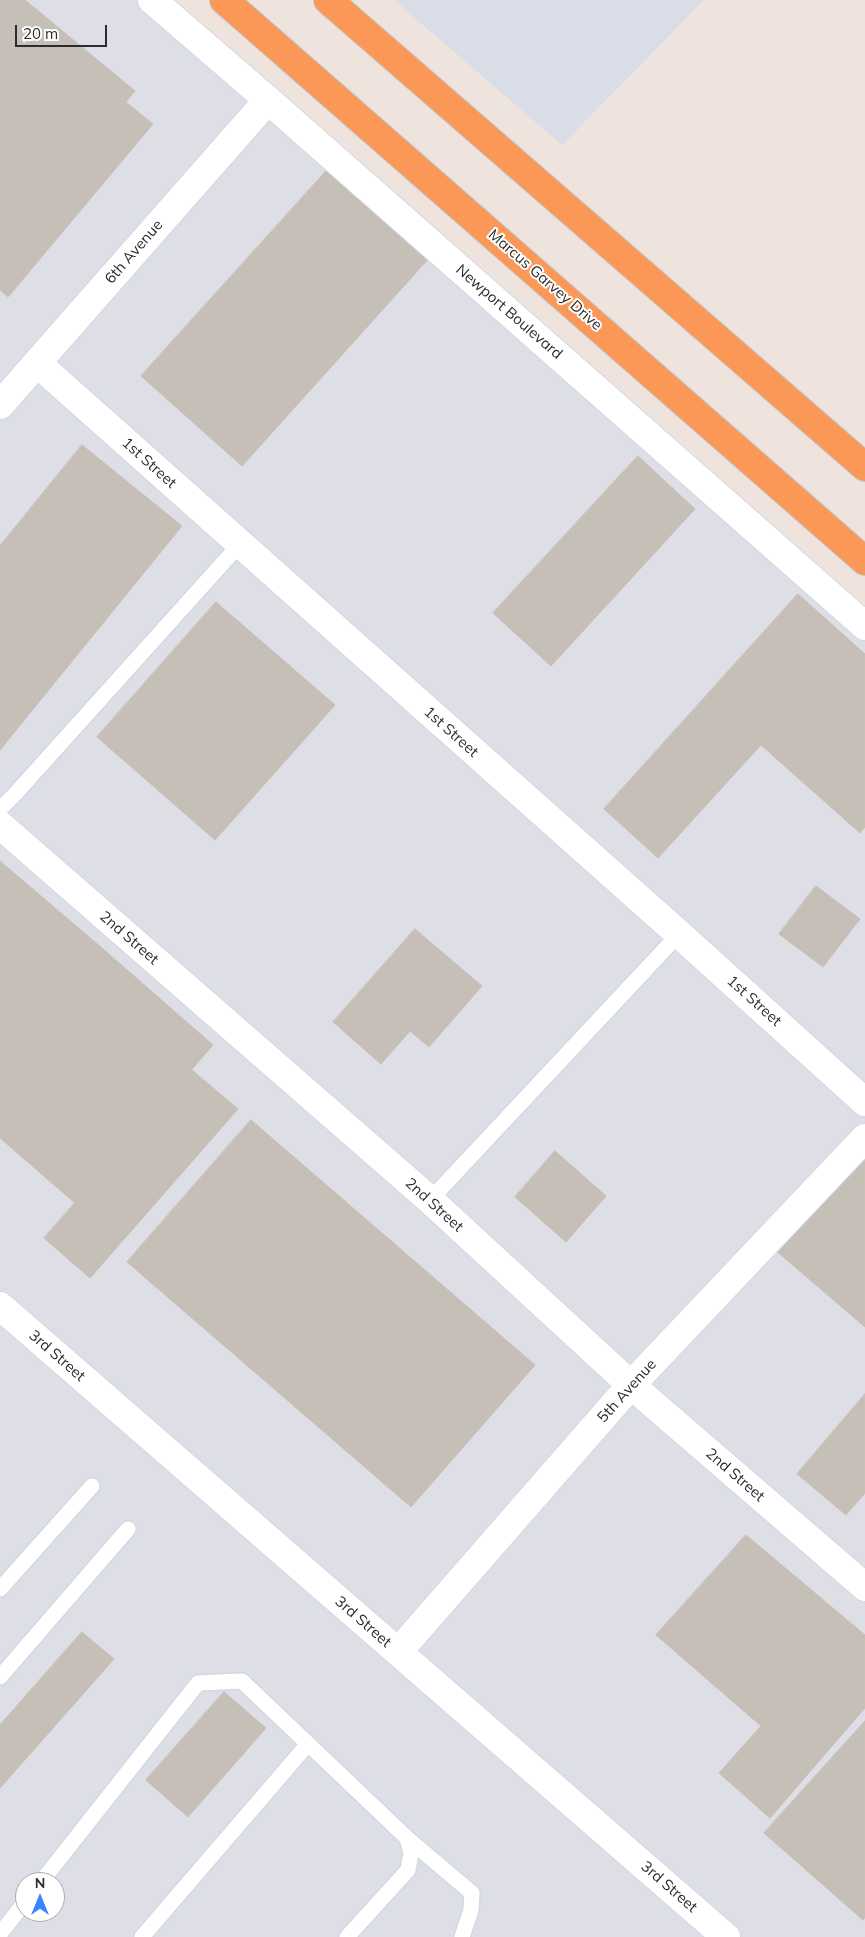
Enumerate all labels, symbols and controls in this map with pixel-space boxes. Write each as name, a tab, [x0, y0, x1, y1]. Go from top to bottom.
scale bar	[18, 15, 110, 47]
text: 20 m	[23, 24, 58, 43]
street label: 6th Avenue	[101, 216, 167, 288]
street label: Marcus Garvey Drive	[485, 226, 605, 334]
street label: Newport Boulevard	[452, 261, 566, 363]
street label: 1st Street	[118, 434, 180, 492]
street label: 1st Street	[420, 703, 482, 761]
street label: 2nd Street	[96, 908, 162, 968]
street label: 1st Street	[723, 972, 785, 1030]
street label: 2nd Street	[401, 1174, 467, 1236]
street label: 3rd Street	[25, 1327, 89, 1385]
street label: 5th Avenue	[594, 1356, 660, 1426]
street label: 2nd Street	[702, 1445, 768, 1505]
street label: 3rd Street	[331, 1593, 395, 1651]
street label: 3rd Street	[637, 1858, 701, 1916]
north arrow	[15, 1872, 65, 1922]
text: N	[35, 1874, 45, 1892]

